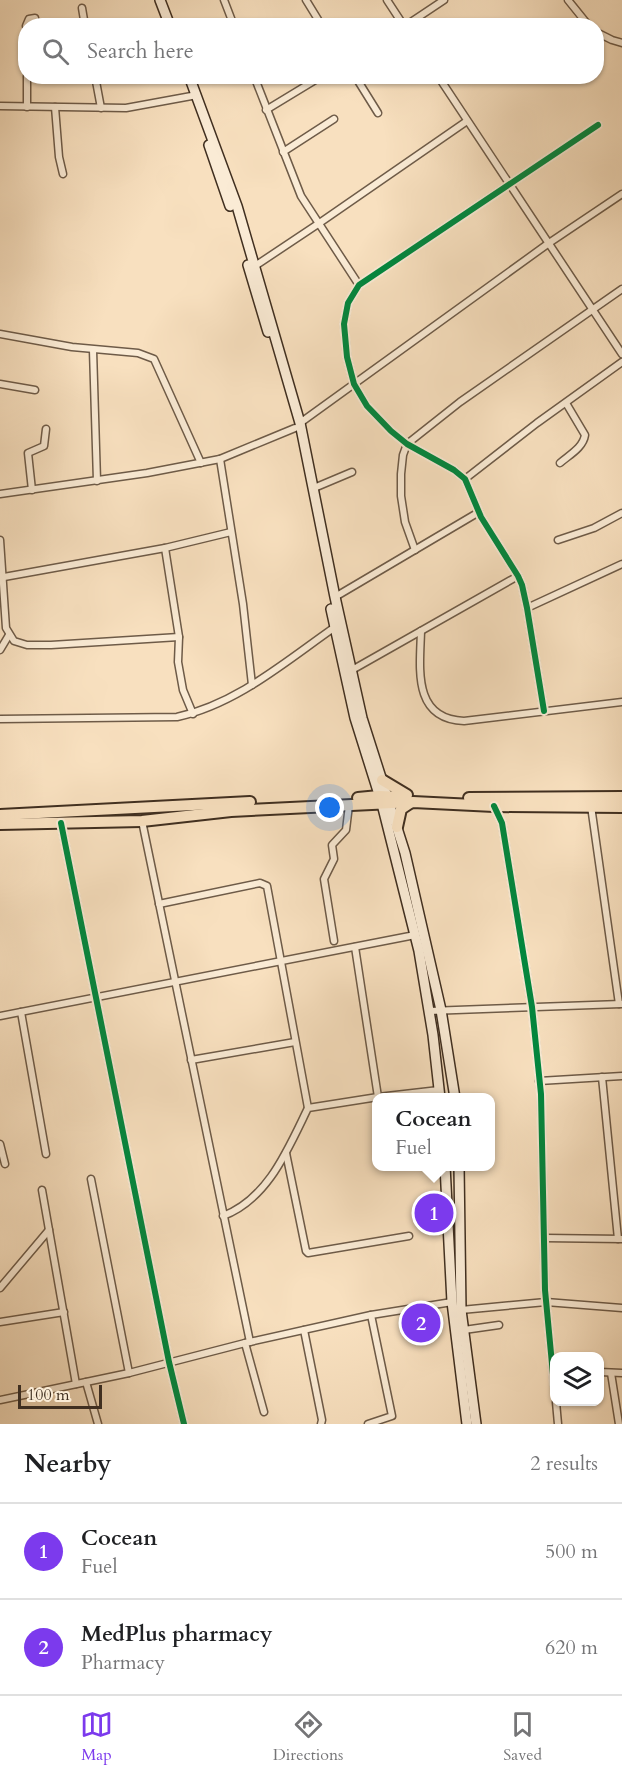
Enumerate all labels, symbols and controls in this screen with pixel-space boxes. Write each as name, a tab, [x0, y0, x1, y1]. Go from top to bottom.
search box	[18, 18, 604, 84]
icon: search	[39, 35, 72, 68]
text: Search here	[87, 36, 194, 66]
your location	[315, 793, 344, 822]
popup	[372, 1093, 495, 1171]
text: Cocean	[395, 1104, 472, 1134]
text: Fuel	[395, 1134, 432, 1161]
pin: 1	[414, 1190, 454, 1236]
pin: 2	[402, 1300, 440, 1346]
map controls	[550, 1352, 604, 1406]
button: layers	[550, 1352, 604, 1406]
scale bar	[18, 1382, 102, 1410]
text: 100 m	[27, 1384, 69, 1406]
text: Nearby	[24, 1446, 112, 1481]
text: 2 results	[530, 1450, 598, 1477]
text: Cocean	[81, 1523, 158, 1553]
text: 1	[38, 1538, 49, 1565]
text: 500 m	[545, 1538, 598, 1565]
text: Fuel	[81, 1553, 118, 1580]
text: MedPlus pharmacy	[81, 1619, 272, 1649]
text: 2	[38, 1634, 49, 1661]
text: 620 m	[545, 1634, 598, 1661]
text: Pharmacy	[81, 1649, 165, 1676]
tab: Map	[80, 1708, 113, 1766]
tab: Directions	[273, 1708, 343, 1766]
tab: Saved	[503, 1708, 542, 1766]

